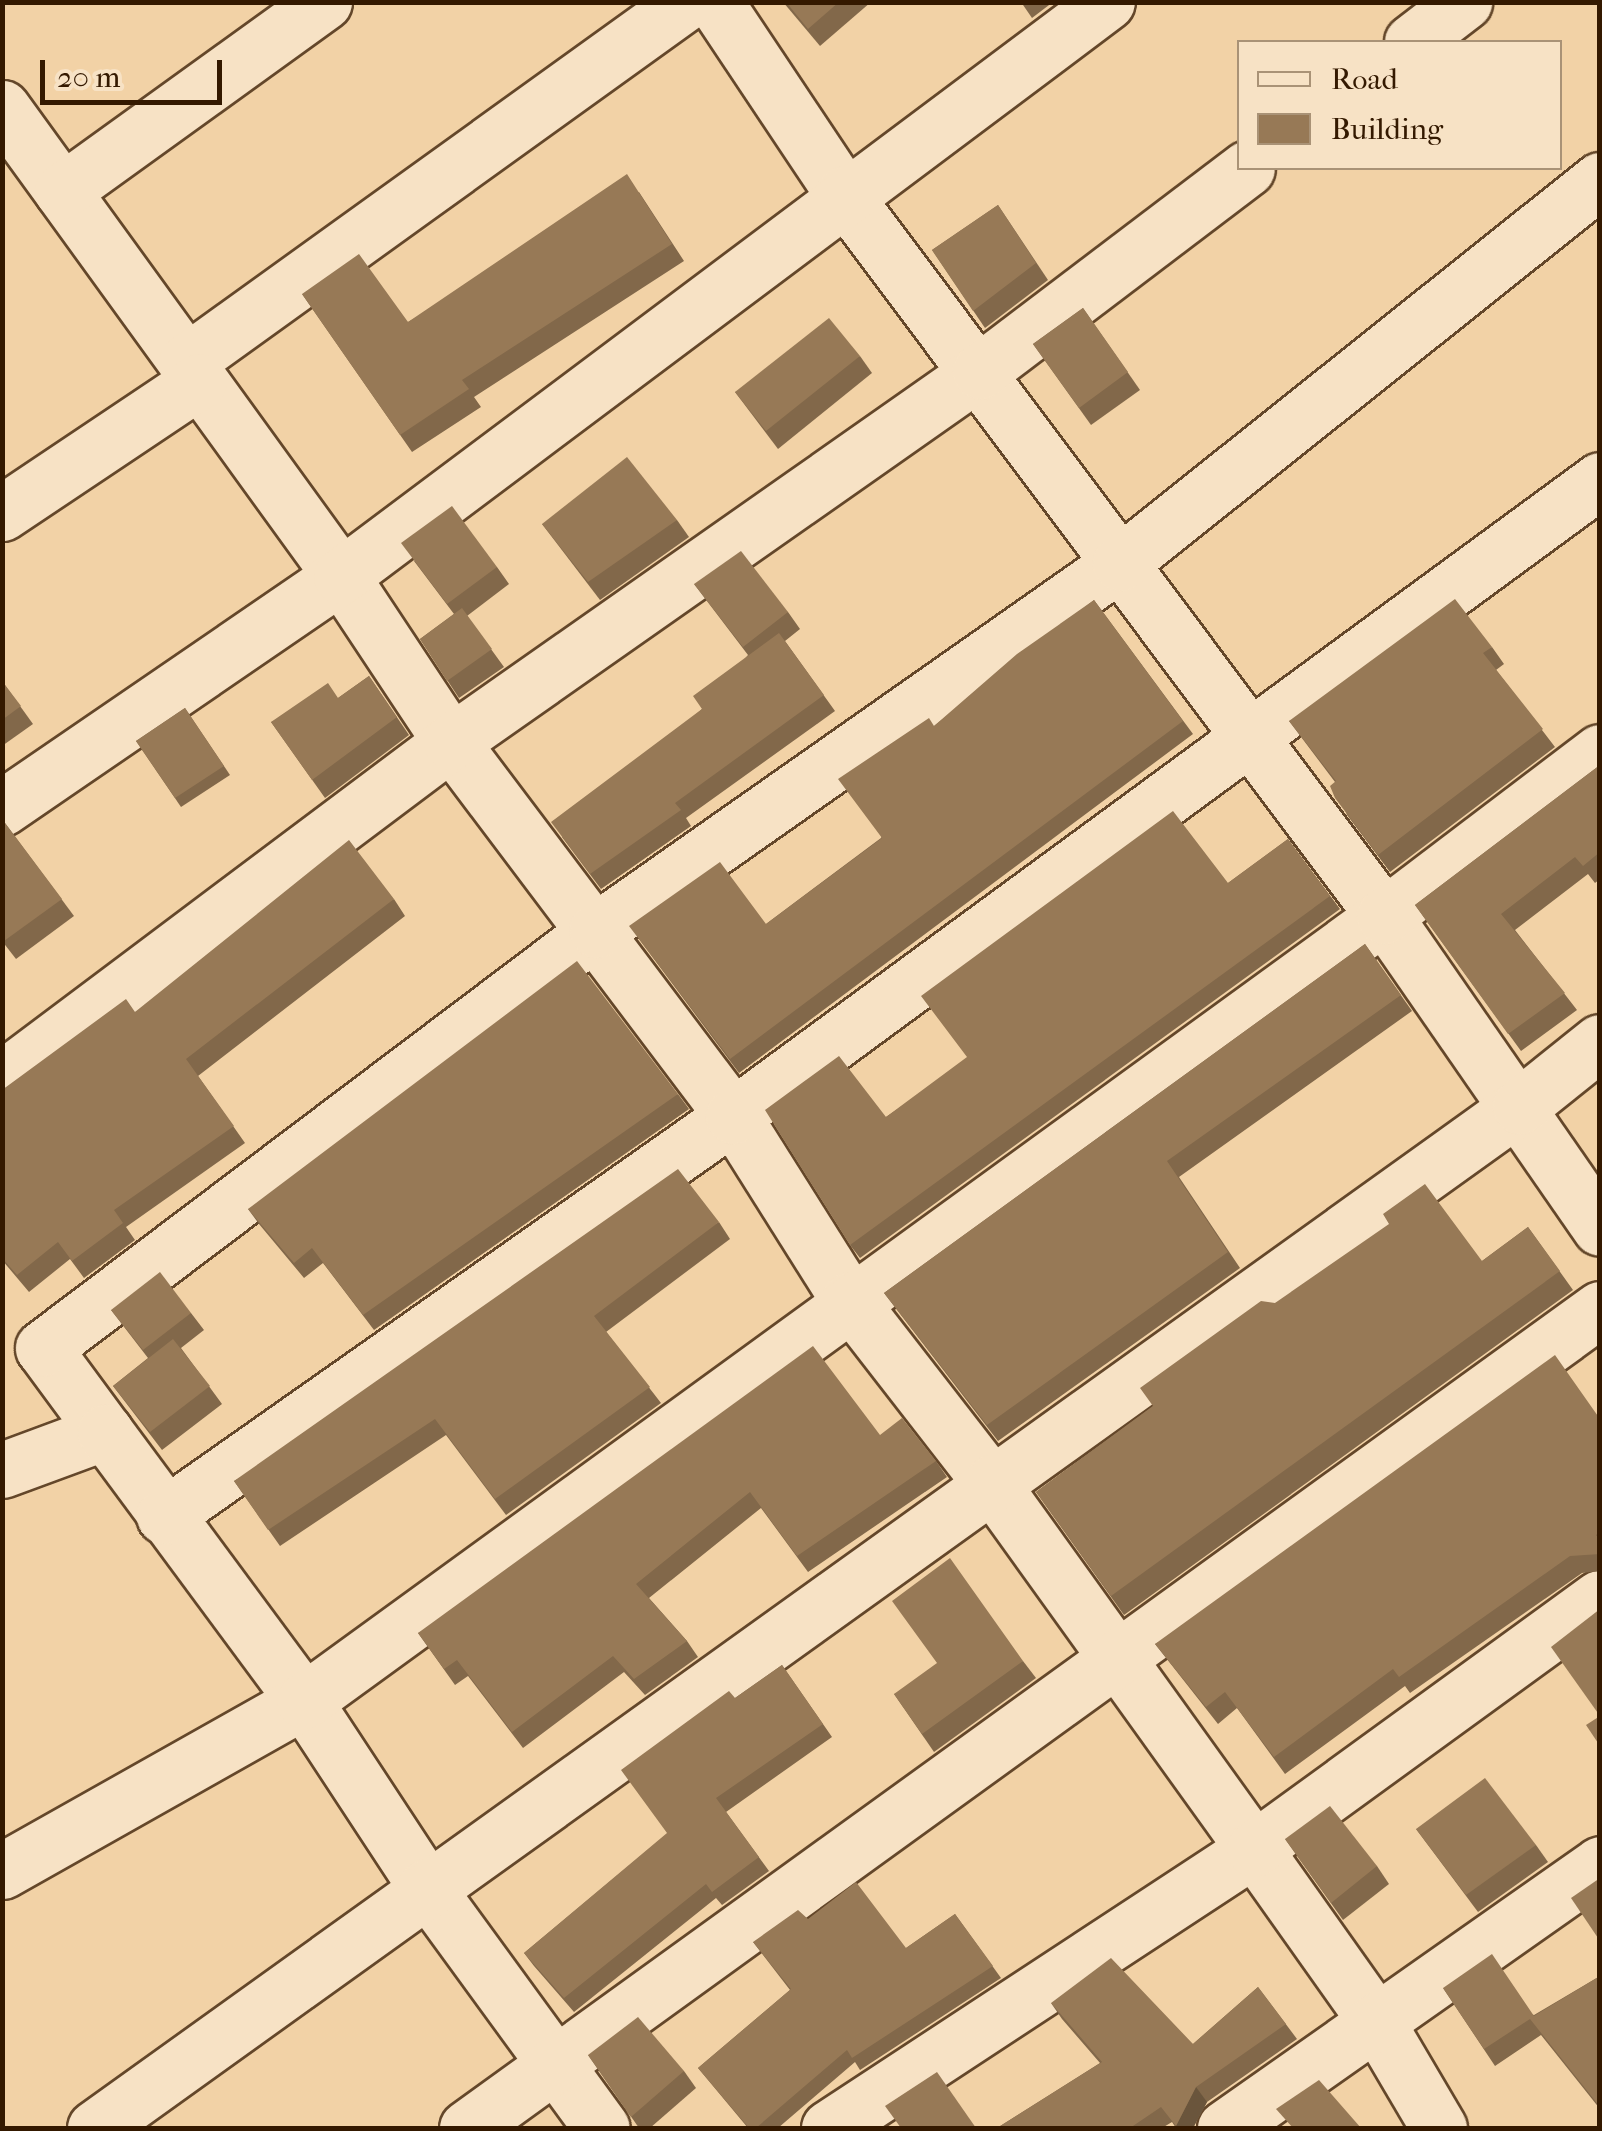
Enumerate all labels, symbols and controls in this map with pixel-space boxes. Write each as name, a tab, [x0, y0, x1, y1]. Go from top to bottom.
scale bar	[45, 40, 228, 102]
legend	[1237, 40, 1562, 170]
text: 20 m	[57, 60, 120, 95]
text: Road	[1331, 62, 1398, 97]
text: Building	[1331, 112, 1443, 147]

